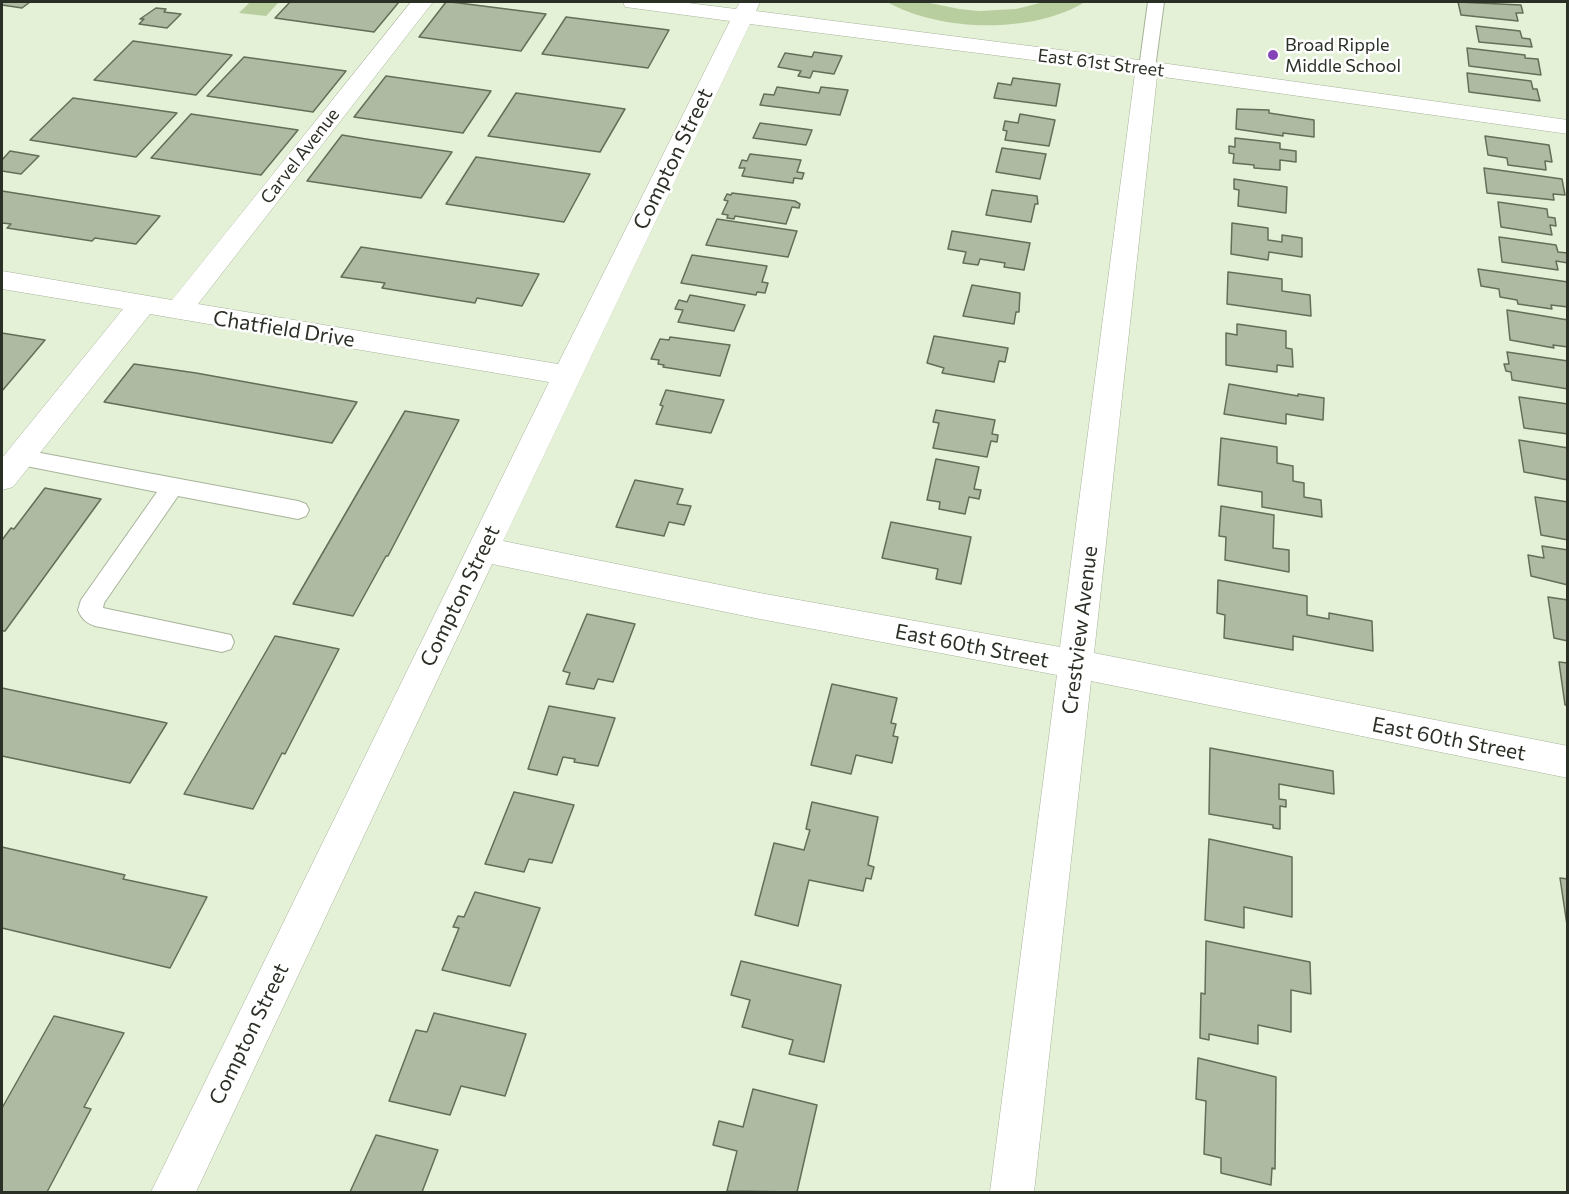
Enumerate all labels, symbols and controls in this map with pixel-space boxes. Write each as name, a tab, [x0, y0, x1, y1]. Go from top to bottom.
place label: Broad Ripple Middle School	[1285, 34, 1401, 76]
street label: East 61st Street	[1036, 45, 1166, 81]
marker: Broad Ripple Middle School	[1266, 48, 1280, 62]
street label: Compton Street	[628, 84, 718, 234]
street label: Carvel Avenue	[256, 104, 344, 208]
street label: Chatfield Drive	[211, 305, 357, 353]
street label: Compton Street	[415, 521, 505, 671]
street label: Crestview Avenue	[1057, 544, 1103, 716]
street label: East 60th Street	[893, 619, 1051, 673]
street label: East 60th Street	[1370, 712, 1528, 766]
street label: Compton Street	[204, 959, 294, 1109]

